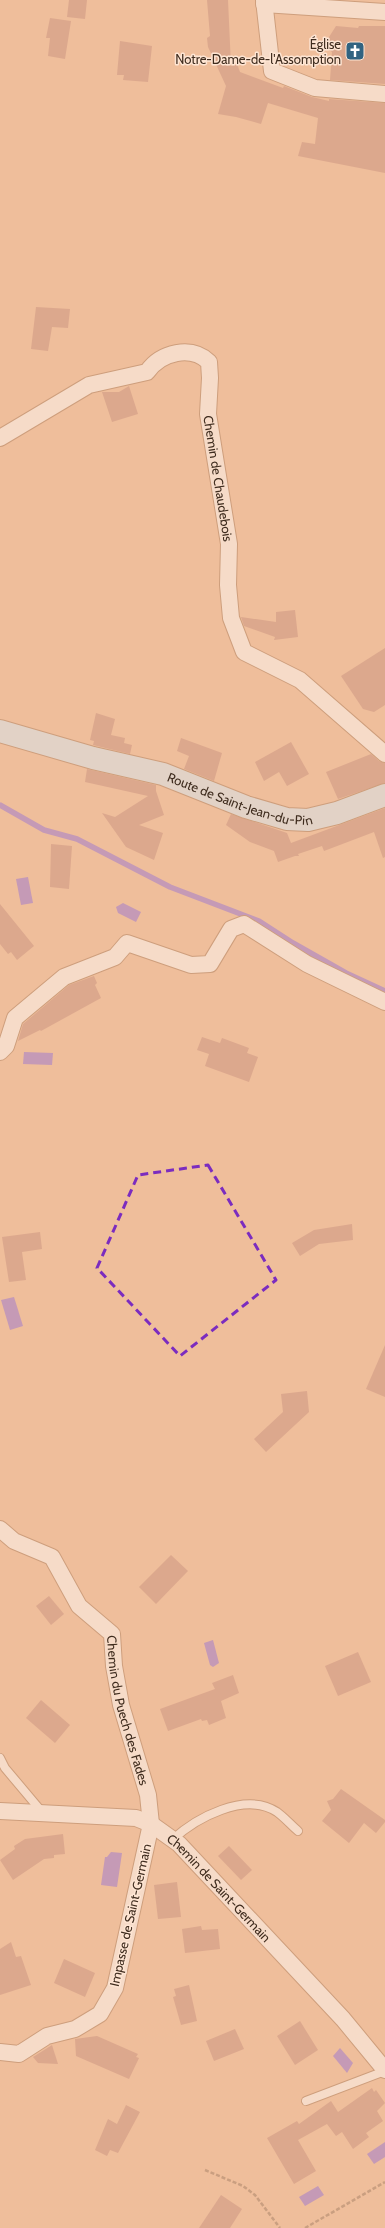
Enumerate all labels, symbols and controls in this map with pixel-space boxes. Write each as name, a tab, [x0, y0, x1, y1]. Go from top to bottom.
place label: Église Notre-Dame-de-l'Assomption	[175, 35, 341, 67]
church icon: Église Notre-Dame-de-l'Assomption	[344, 40, 366, 62]
street label: Chemin de Chaudebois	[200, 414, 237, 543]
street label: Route de Saint-Jean-du-Pin	[165, 769, 314, 829]
street label: Chemin du Puech des Fades	[104, 1635, 153, 1788]
street label: Chemin de Saint-Germain	[164, 1830, 275, 1945]
street label: Impasse de Saint-Germain	[106, 1842, 154, 1988]

